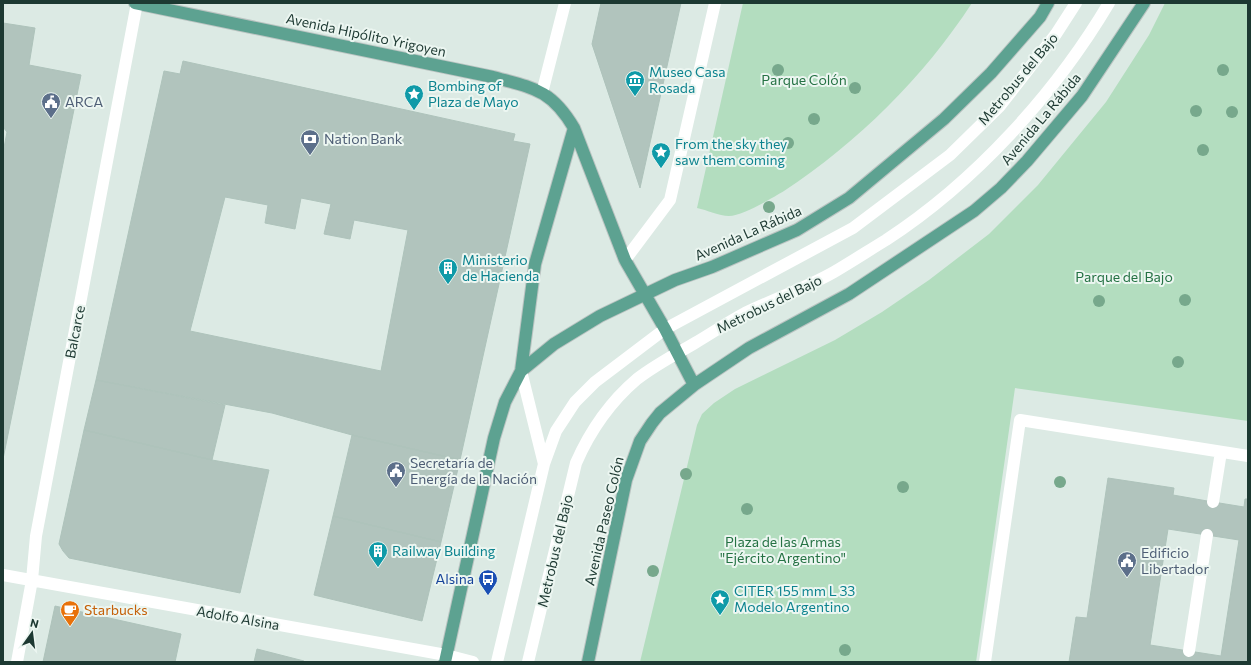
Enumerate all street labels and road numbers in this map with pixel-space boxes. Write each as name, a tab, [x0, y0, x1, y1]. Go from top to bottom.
street label: Avenida Hipólito Yrigoyen	[285, 9, 448, 60]
street label: Metrobus del Bajo	[974, 29, 1061, 128]
street label: Avenida La Rábida	[997, 69, 1084, 168]
street label: Avenida La Rábida	[692, 201, 804, 264]
street label: Metrobus del Bajo	[713, 271, 824, 336]
street label: Balcarce	[61, 304, 88, 360]
street label: Avenida Paseo Colón	[580, 455, 627, 587]
street label: Metrobus del Bajo	[533, 493, 576, 609]
street label: Adolfo Alsina	[195, 602, 281, 633]

